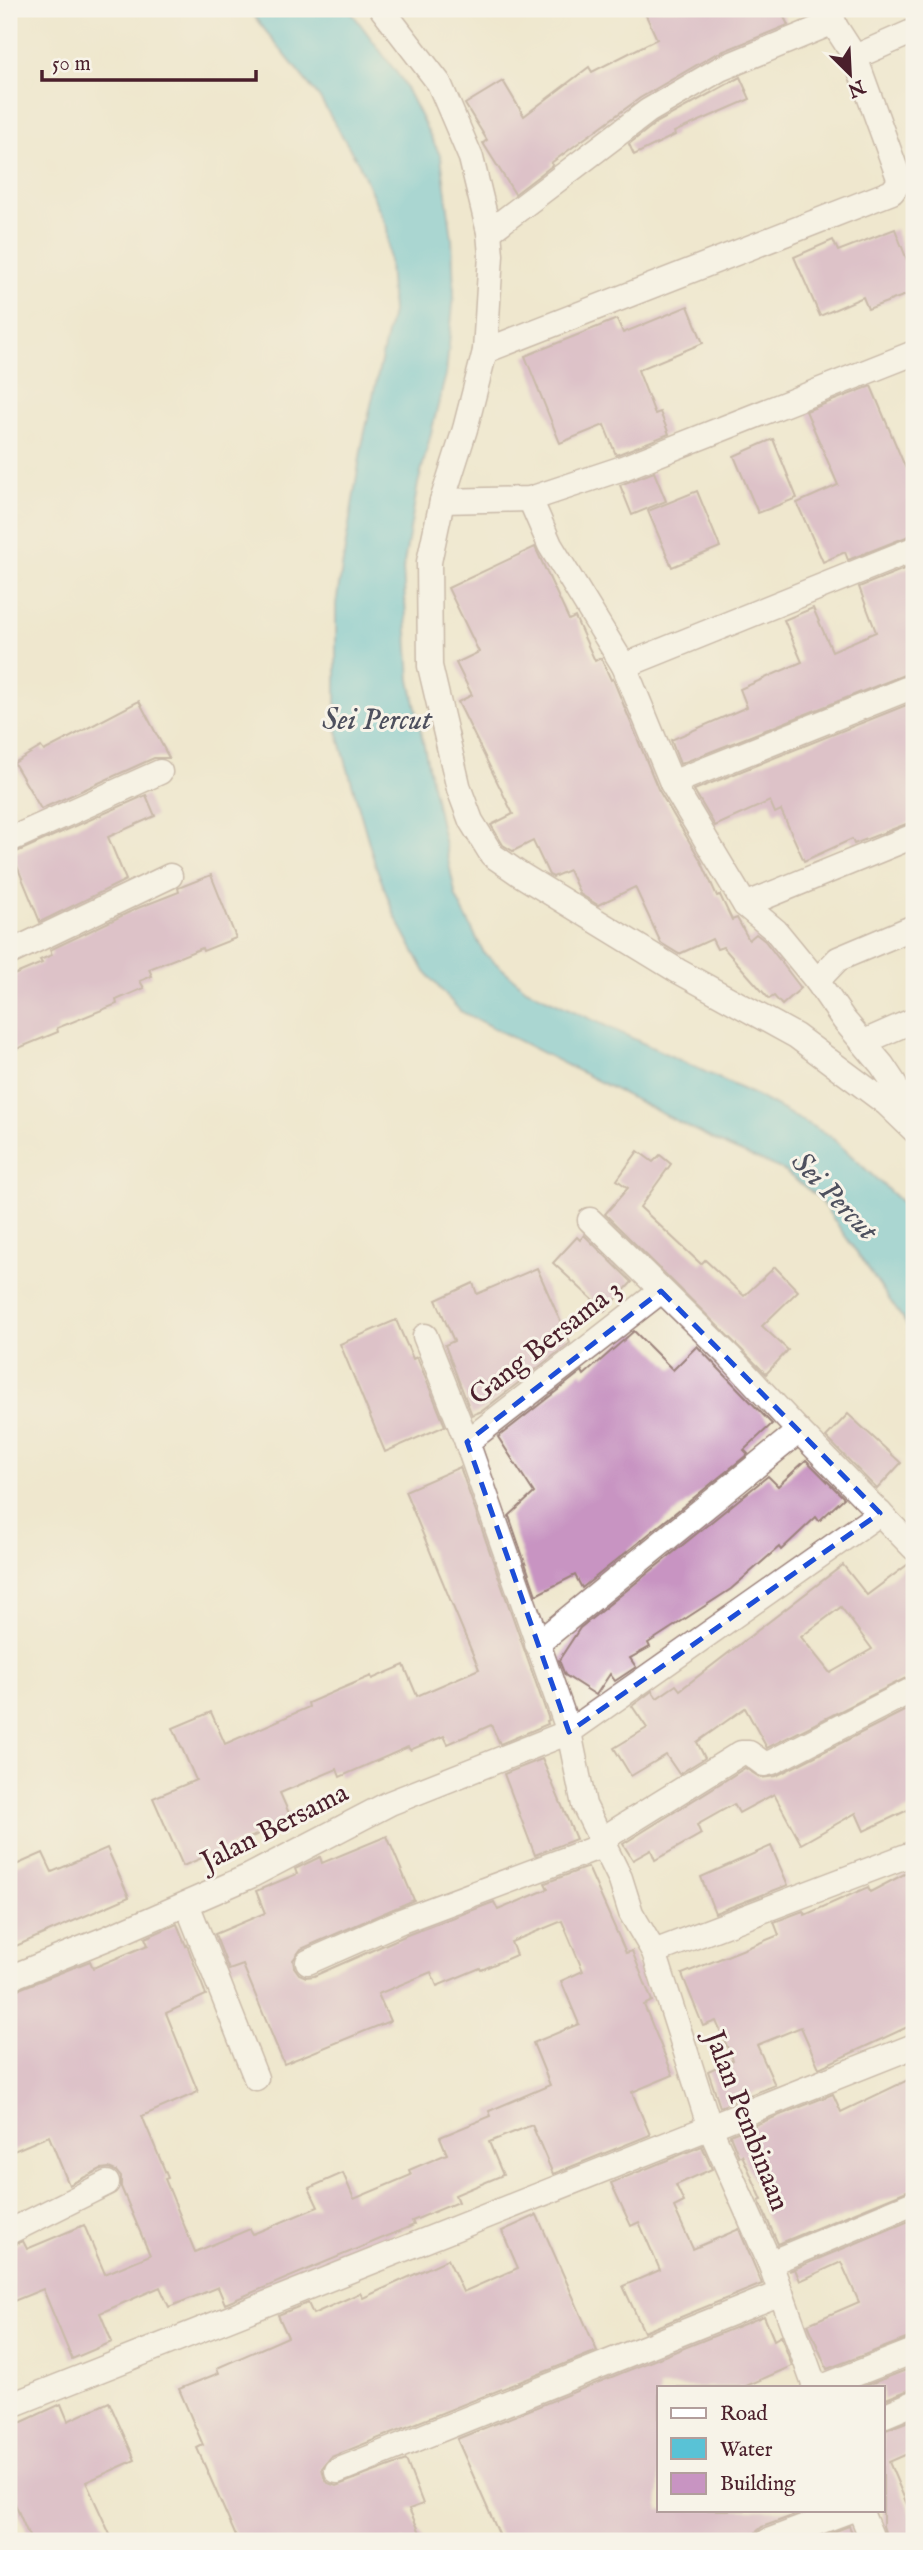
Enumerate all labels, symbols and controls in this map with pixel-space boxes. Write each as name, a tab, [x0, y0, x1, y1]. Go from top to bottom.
scale bar	[42, 38, 256, 82]
north arrow	[814, 38, 884, 108]
text: 50 m	[52, 51, 91, 78]
text: N	[843, 73, 869, 102]
water label: Sei Percut	[322, 702, 433, 740]
water label: Sei Percut	[782, 1144, 887, 1251]
street label: Gang Bersama 3	[463, 1272, 629, 1414]
street label: Jalan Bersama	[193, 1775, 355, 1881]
street label: Jalan Pembinaan	[695, 2023, 796, 2216]
legend	[657, 2386, 884, 2512]
text: Road	[720, 2401, 768, 2428]
text: Water	[720, 2437, 773, 2464]
text: Building	[720, 2471, 796, 2498]

